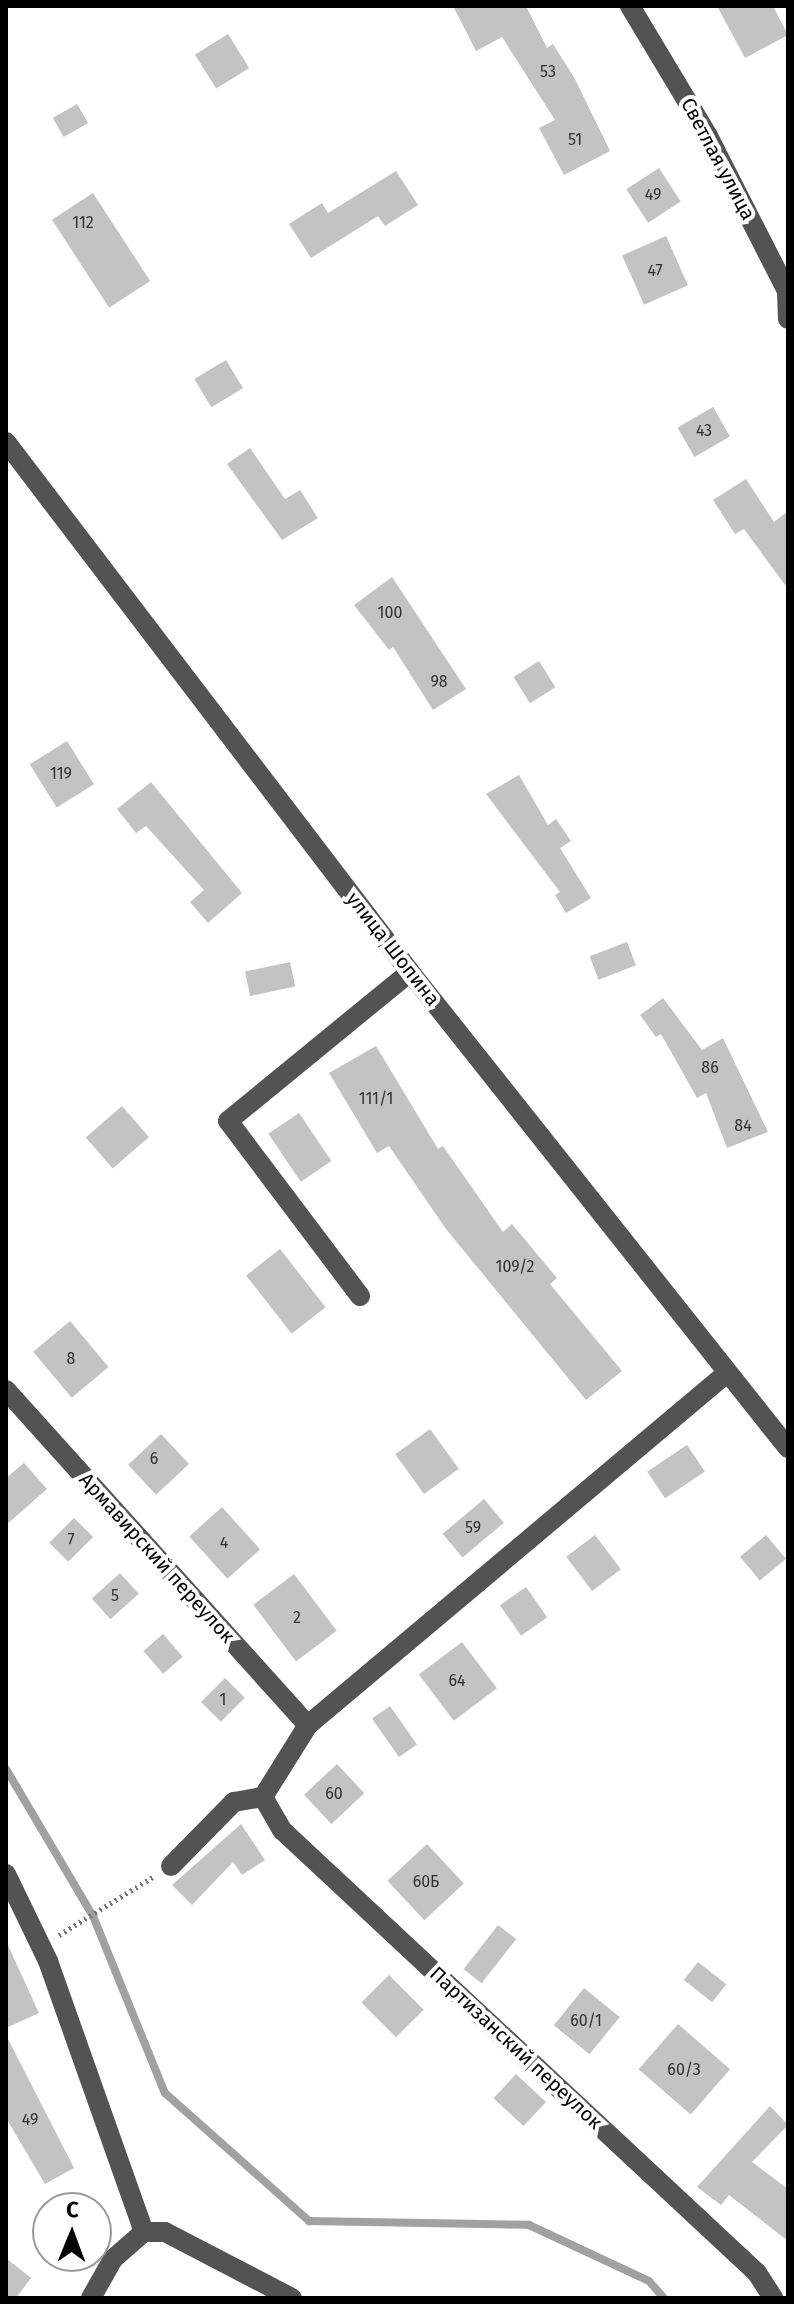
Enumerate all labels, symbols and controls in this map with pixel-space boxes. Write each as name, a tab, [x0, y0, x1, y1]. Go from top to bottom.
house number: 53	[540, 62, 556, 82]
street label: Светлая улица	[676, 94, 760, 224]
house number: 51	[568, 130, 582, 150]
house number: 49	[645, 185, 661, 205]
house number: 112	[72, 213, 94, 233]
house number: 47	[647, 261, 663, 281]
house number: 43	[696, 421, 712, 441]
house number: 100	[378, 603, 402, 623]
house number: 98	[430, 672, 448, 692]
house number: 119	[50, 764, 72, 784]
street label: улица Шопина	[341, 887, 445, 1011]
house number: 86	[701, 1058, 719, 1078]
house number: 111/1	[359, 1089, 393, 1109]
house number: 84	[734, 1116, 752, 1136]
house number: 109/2	[495, 1257, 535, 1277]
house number: 8	[67, 1349, 75, 1369]
house number: 6	[150, 1449, 158, 1469]
street label: Армавирский переулок	[74, 1468, 240, 1648]
house number: 59	[465, 1518, 481, 1538]
house number: 7	[67, 1530, 75, 1550]
house number: 4	[220, 1533, 228, 1553]
house number: 5	[111, 1586, 119, 1606]
house number: 2	[293, 1608, 301, 1628]
house number: 64	[448, 1671, 466, 1691]
house number: 1	[220, 1690, 226, 1710]
house number: 60	[325, 1784, 343, 1804]
house number: 60Б	[413, 1872, 439, 1892]
street label: Партизанский переулок	[425, 1962, 607, 2134]
house number: 60/1	[570, 2011, 602, 2031]
house number: 60/3	[667, 2060, 701, 2080]
house number: 49	[22, 2110, 38, 2130]
north arrow	[32, 2192, 112, 2272]
text: С	[66, 2196, 79, 2223]

